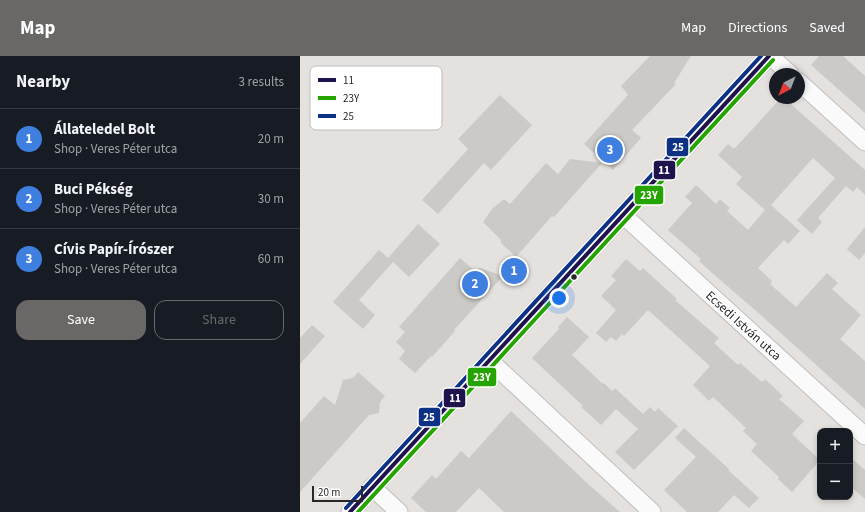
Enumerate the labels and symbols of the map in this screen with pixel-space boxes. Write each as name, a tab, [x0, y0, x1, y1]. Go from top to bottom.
legend	[310, 66, 442, 130]
north arrow	[769, 68, 805, 104]
text: 11	[343, 73, 354, 88]
text: 23Y	[343, 91, 360, 106]
text: 25	[343, 109, 354, 124]
pin: 3	[597, 135, 623, 165]
line badge: 25	[666, 137, 689, 157]
text: 25	[672, 140, 684, 155]
line badge: 11	[653, 160, 676, 180]
text: 11	[658, 163, 670, 178]
line badge: 23Y	[634, 185, 664, 205]
text: 23Y	[640, 188, 658, 203]
pin: 1	[501, 256, 527, 286]
pin: 2	[462, 269, 488, 299]
unlabelled marker	[569, 272, 579, 282]
street label: Ecsedi István utca	[702, 287, 785, 365]
your location	[549, 288, 569, 308]
line badge: 23Y	[467, 367, 497, 387]
text: 23Y	[473, 370, 491, 385]
line badge: 11	[443, 388, 466, 408]
text: 11	[449, 391, 461, 406]
line badge: 25	[418, 407, 441, 427]
text: 25	[423, 410, 435, 425]
scale bar	[312, 484, 363, 503]

